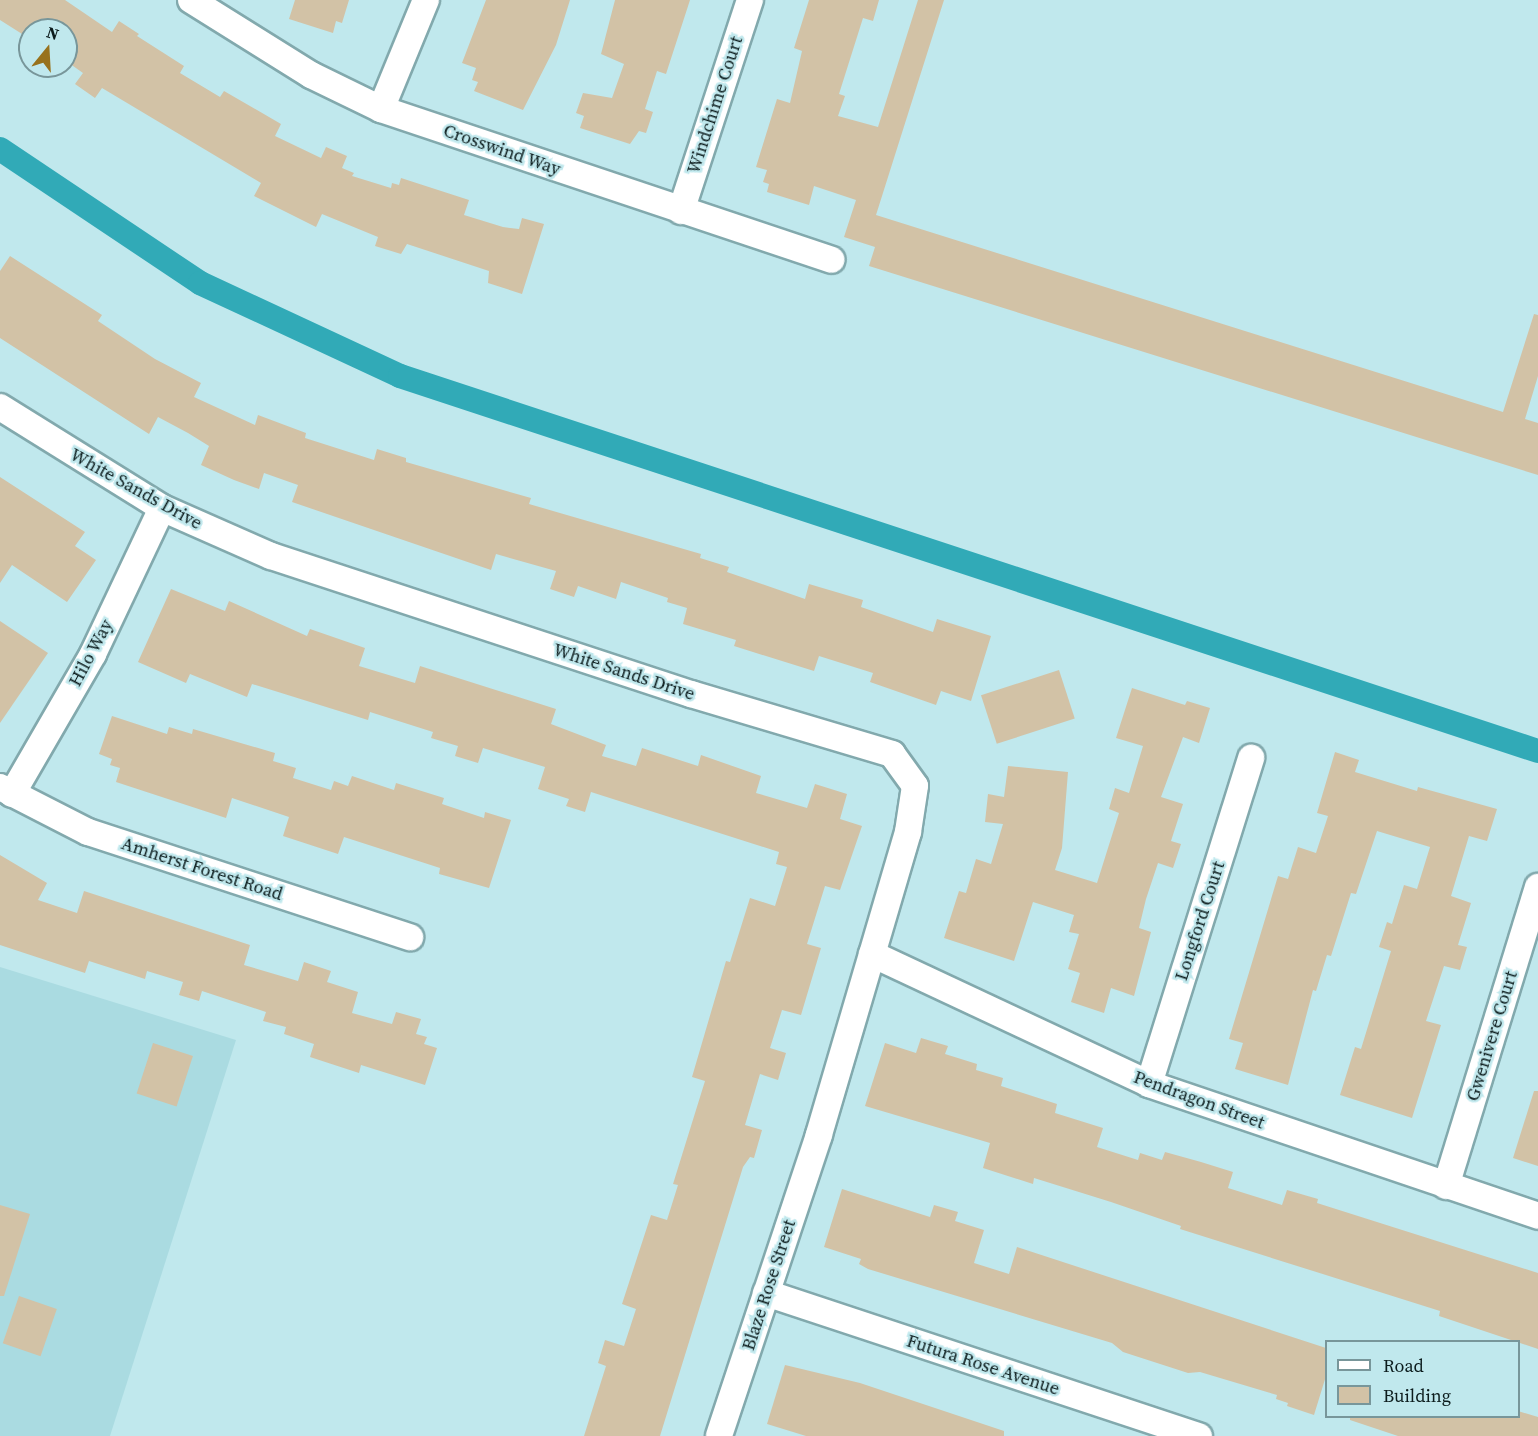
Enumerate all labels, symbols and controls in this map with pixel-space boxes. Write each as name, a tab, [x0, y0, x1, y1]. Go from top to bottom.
north arrow	[18, 18, 78, 78]
text: N	[44, 21, 62, 45]
street label: Windchime Court	[683, 34, 747, 176]
street label: Crosswind Way	[440, 120, 564, 180]
street label: White Sands Drive	[66, 444, 206, 534]
street label: Hilo Way	[64, 616, 118, 690]
street label: White Sands Drive	[551, 639, 697, 705]
street label: Amherst Forest Road	[119, 833, 285, 905]
street label: Longford Court	[1171, 859, 1229, 983]
street label: Gwenivere Court	[1462, 968, 1522, 1104]
street label: Pendragon Street	[1131, 1066, 1267, 1134]
street label: Blaze Rose Street	[738, 1217, 800, 1353]
street label: Futura Rose Avenue	[904, 1330, 1062, 1400]
legend	[1325, 1340, 1520, 1418]
text: Road	[1383, 1353, 1424, 1378]
text: Building	[1383, 1383, 1451, 1408]

